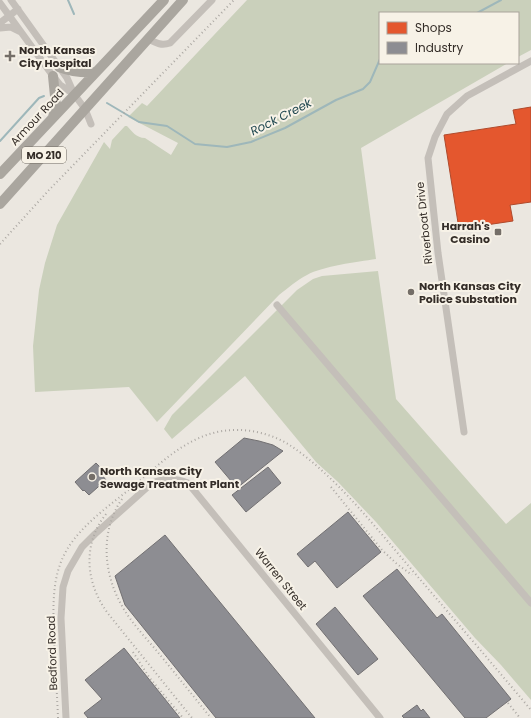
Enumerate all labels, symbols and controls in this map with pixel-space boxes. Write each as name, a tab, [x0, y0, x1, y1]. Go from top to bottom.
legend	[379, 12, 519, 64]
text: Shops	[415, 19, 452, 36]
text: Industry	[415, 39, 464, 56]
place label: North Kansas City Hospital	[19, 42, 96, 71]
marker: North Kansas City Hospital	[4, 50, 16, 62]
street label: Armour Road	[6, 85, 68, 149]
water label: Rock Creek	[247, 93, 315, 139]
road number: MO 210	[22, 147, 66, 163]
street label: Riverboat Drive	[412, 181, 436, 265]
place label: Harrah's Casino	[442, 218, 490, 247]
marker: Harrah's Casino	[493, 227, 503, 237]
place label: North Kansas City Police Substation	[419, 278, 521, 307]
marker: North Kansas City Police Substation	[406, 287, 416, 297]
place label: North Kansas City Sewage Treatment Plant	[100, 463, 240, 492]
marker: North Kansas City Sewage Treatment Plant	[87, 472, 97, 482]
street label: Warren Street	[251, 545, 311, 613]
street label: Bedford Road	[43, 615, 61, 691]

